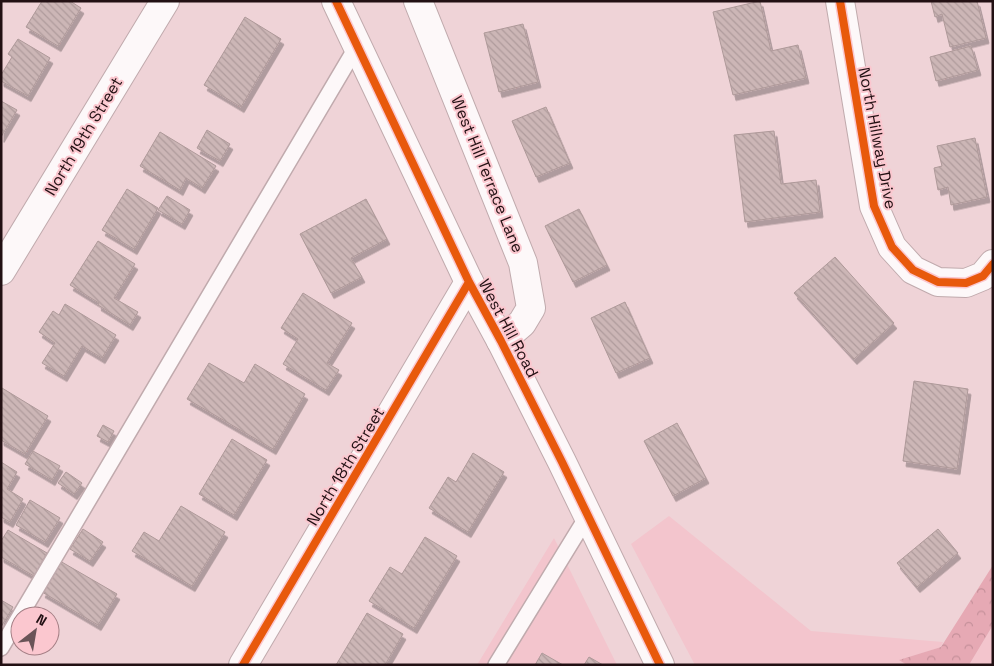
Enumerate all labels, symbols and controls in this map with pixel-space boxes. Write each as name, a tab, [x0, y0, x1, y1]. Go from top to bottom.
street label: North Hillway Drive	[853, 65, 902, 211]
street label: North 19th Street	[40, 73, 127, 199]
street label: West Hill Terrace Lane	[446, 93, 529, 256]
street label: West Hill Road	[474, 275, 543, 381]
street label: North 18th Street	[302, 403, 389, 529]
north arrow	[10, 606, 60, 656]
text: N	[33, 610, 50, 630]

